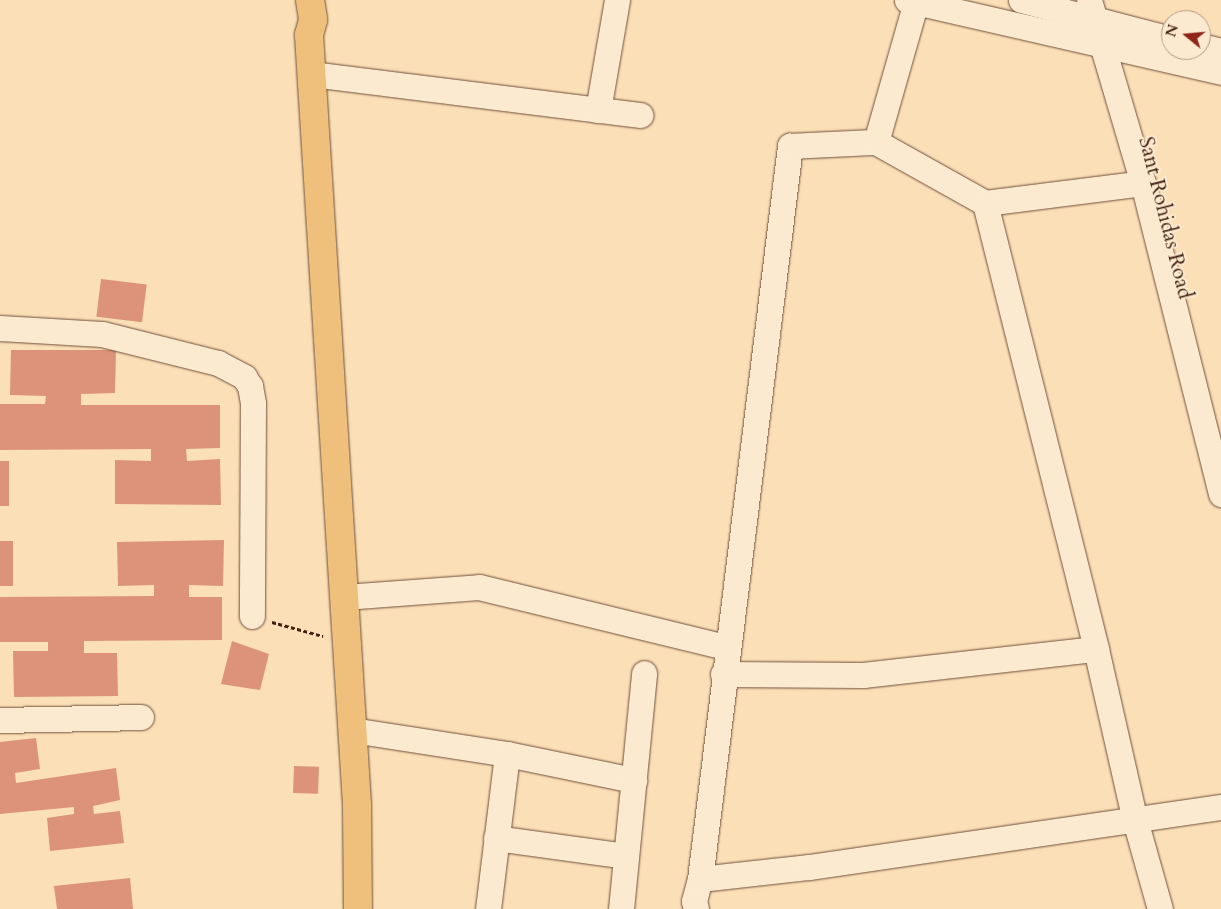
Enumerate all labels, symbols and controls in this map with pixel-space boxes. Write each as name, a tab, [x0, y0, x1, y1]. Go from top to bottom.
north arrow	[1161, 10, 1211, 60]
text: N	[1161, 22, 1183, 39]
street label: Sant Rohidas Road	[1133, 134, 1197, 302]

